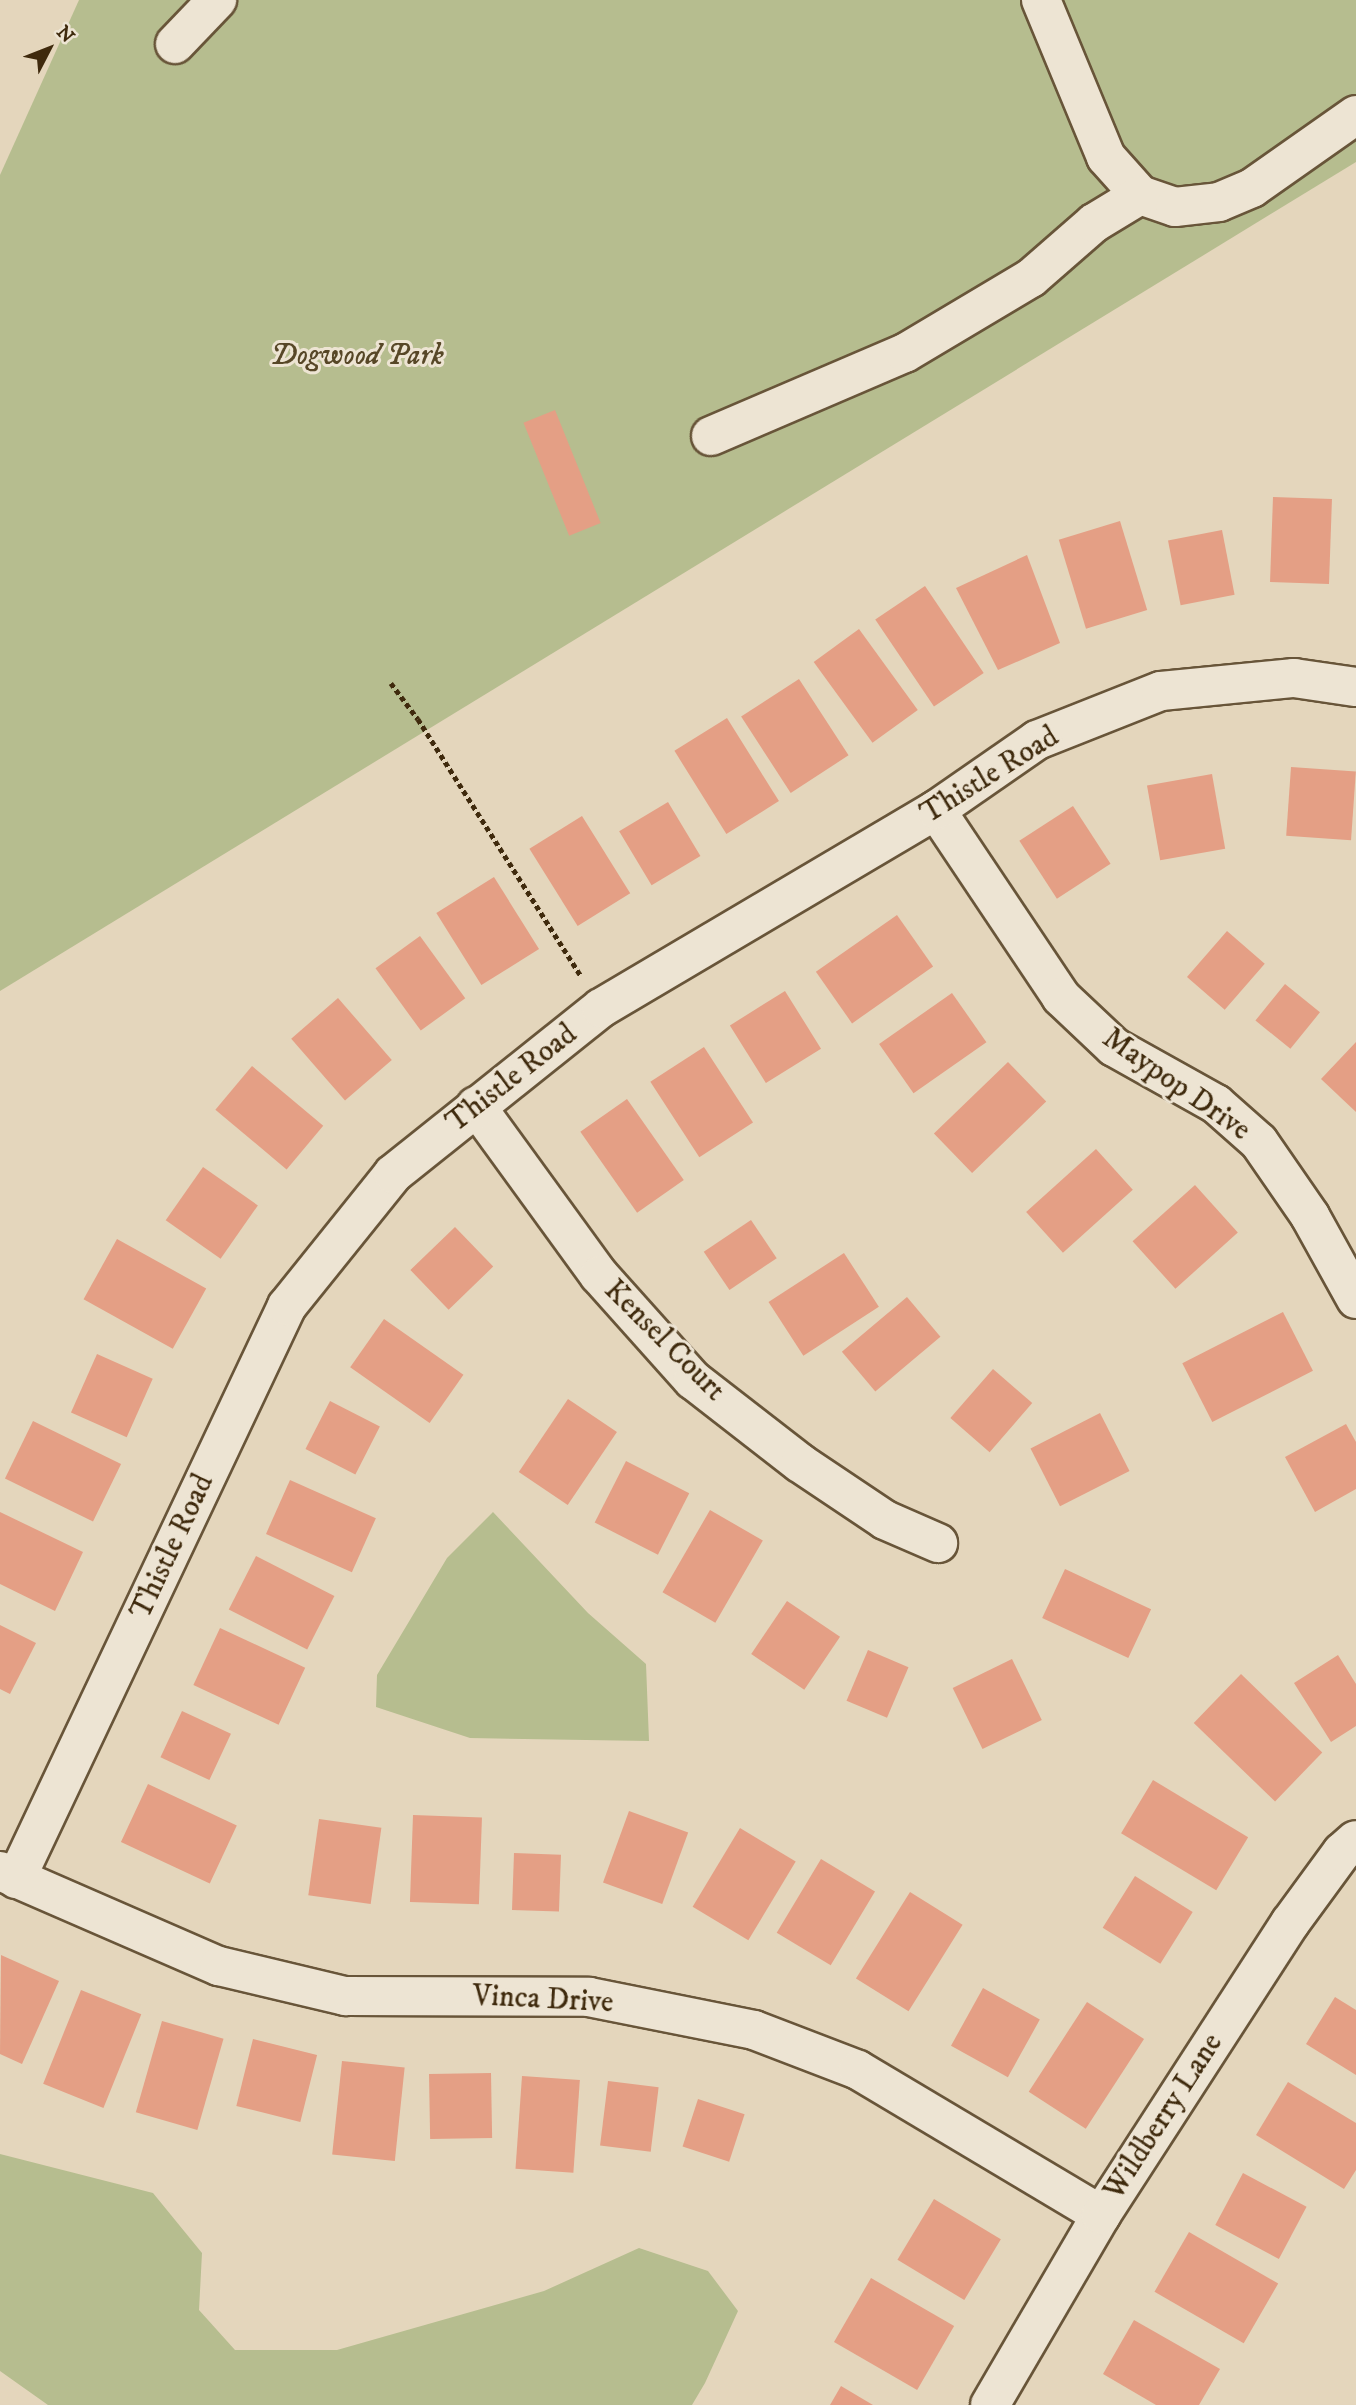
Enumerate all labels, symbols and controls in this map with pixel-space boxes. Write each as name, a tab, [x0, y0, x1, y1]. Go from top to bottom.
north arrow	[14, 14, 84, 84]
text: N	[51, 21, 79, 48]
park label: Dogwood Park	[270, 338, 444, 374]
street label: Thistle Road	[914, 719, 1066, 833]
street label: Thistle Road	[440, 1017, 584, 1141]
street label: Maypop Drive	[1095, 1021, 1257, 1149]
street label: Kensel Court	[596, 1273, 732, 1409]
street label: Thistle Road	[124, 1469, 222, 1625]
street label: Vinca Drive	[472, 1978, 614, 2022]
street label: Wildberry Lane	[1097, 2027, 1231, 2207]

